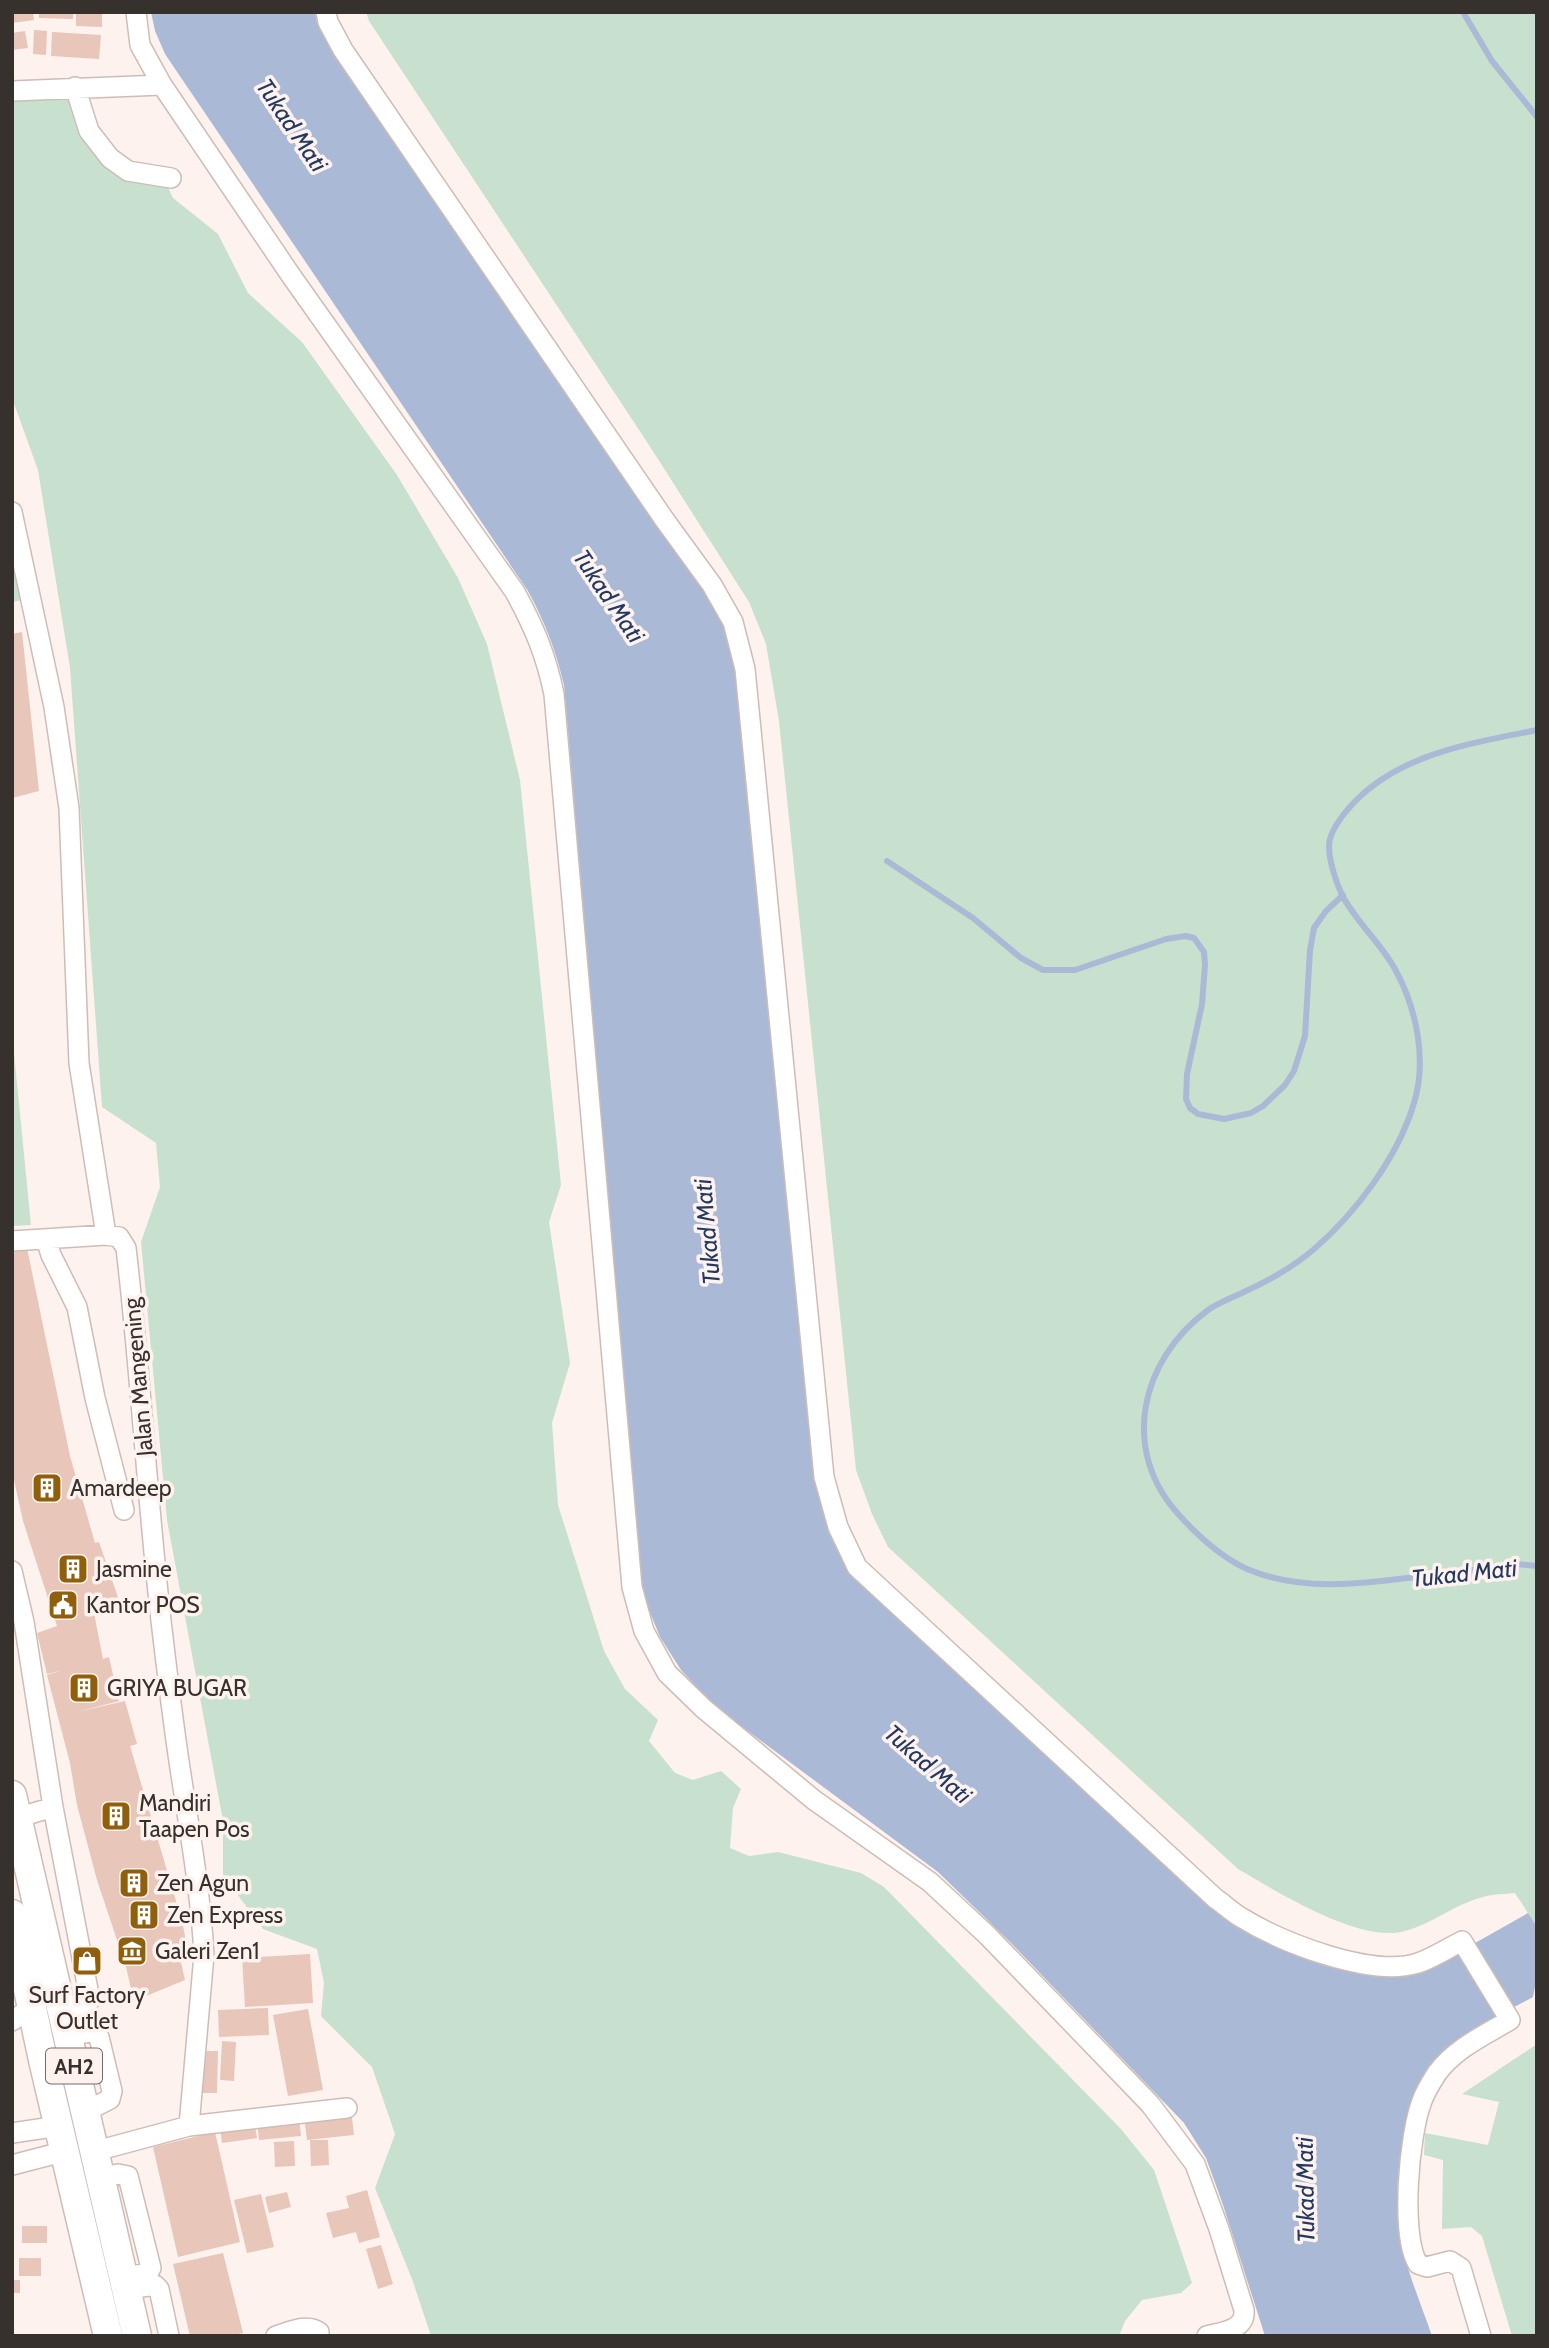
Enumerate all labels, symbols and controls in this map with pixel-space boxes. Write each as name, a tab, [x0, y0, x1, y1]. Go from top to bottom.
water label: Tukad Mati	[250, 73, 334, 178]
water label: Tukad Mati	[567, 544, 651, 649]
water label: Tukad Mati	[688, 1177, 726, 1286]
street label: Jalan Mangening	[117, 1296, 159, 1458]
building icon: Amardeep	[30, 1471, 64, 1505]
place label: Amardeep	[70, 1474, 172, 1502]
building icon: Jasmine	[56, 1552, 90, 1586]
water label: Tukad Mati	[1410, 1553, 1519, 1593]
place label: Jasmine	[95, 1555, 172, 1583]
public building icon: Kantor POS	[46, 1588, 80, 1622]
place label: Kantor POS	[86, 1591, 200, 1619]
building icon: GRIYA BUGAR	[67, 1671, 101, 1705]
place label: GRIYA BUGAR	[107, 1674, 247, 1702]
water label: Tukad Mati	[878, 1718, 978, 1810]
place label: Mandiri Taapen Pos	[139, 1789, 250, 1843]
building icon: Mandiri Taapen Pos	[99, 1799, 133, 1833]
building icon: Zen Agun	[117, 1866, 151, 1900]
place label: Zen Agun	[157, 1869, 249, 1897]
building icon: Zen Express	[127, 1898, 161, 1932]
place label: Zen Express	[167, 1901, 283, 1929]
museum icon: Galeri Zen1	[115, 1934, 149, 1968]
place label: Galeri Zen1	[155, 1937, 259, 1965]
shop icon: Surf Factory Outlet	[70, 1944, 104, 1978]
place label: Surf Factory Outlet	[29, 1981, 146, 2035]
road number: AH2	[46, 2048, 102, 2084]
water label: Tukad Mati	[1290, 2136, 1320, 2243]

